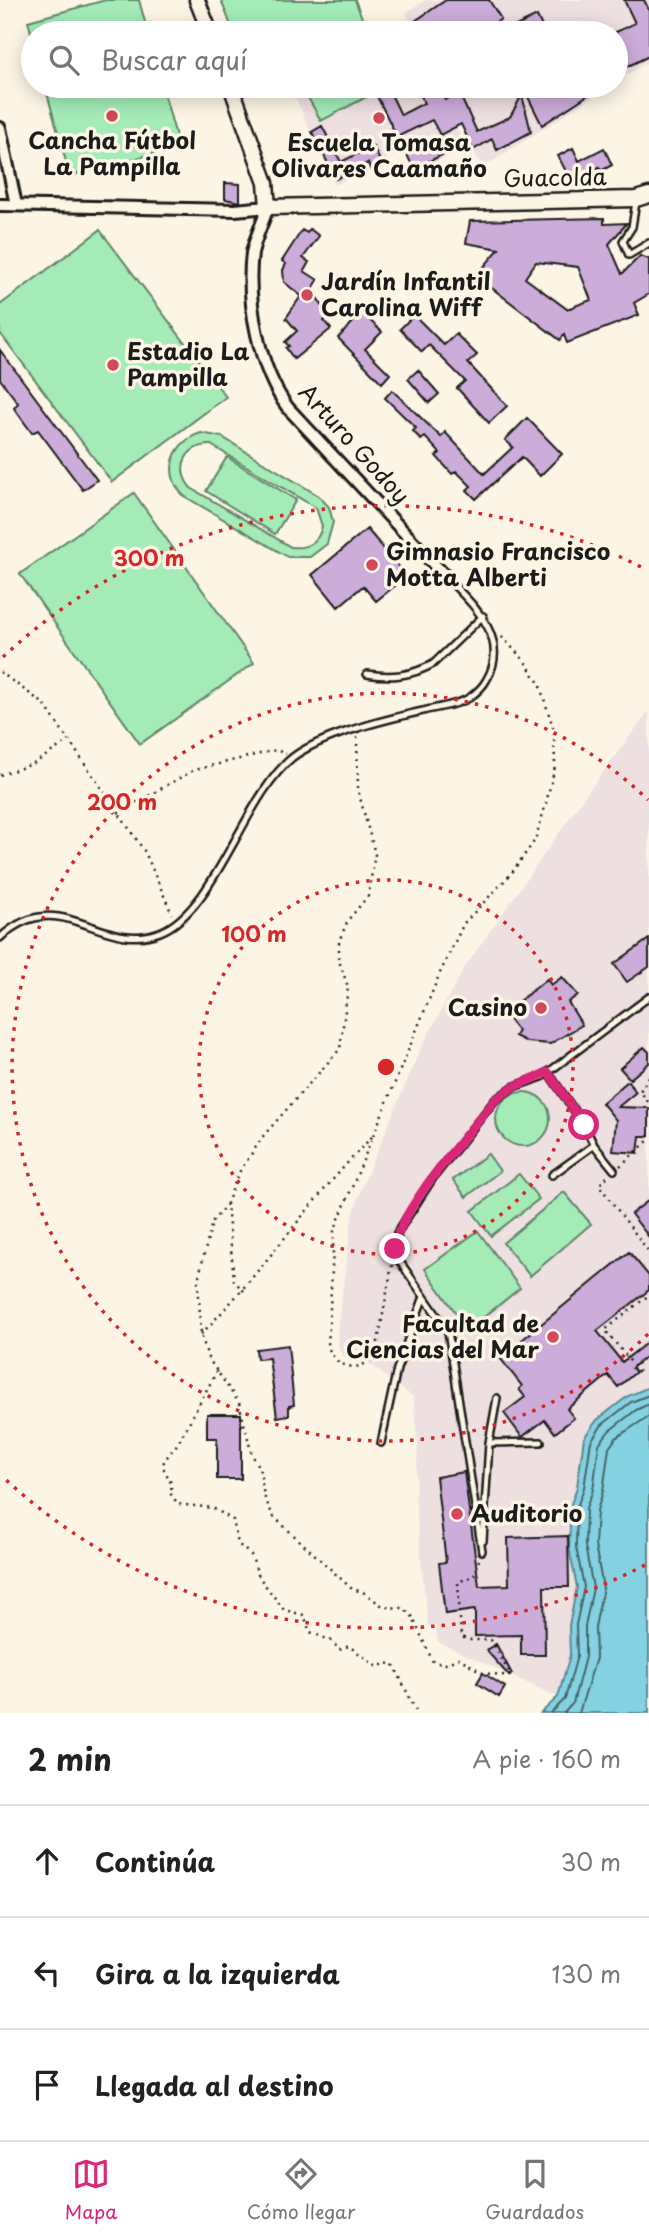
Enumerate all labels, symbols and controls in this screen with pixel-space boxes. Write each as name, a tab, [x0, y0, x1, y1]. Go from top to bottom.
search box	[21, 21, 628, 98]
text: Buscar aquí	[101, 40, 247, 79]
icon: search	[45, 41, 83, 79]
marker: Cancha Fútbol La Pampilla	[104, 108, 120, 124]
marker: Escuela Tomasa Olivares Caamaño	[371, 110, 387, 126]
place label: Cancha Fútbol La Pampilla	[28, 122, 196, 183]
place label: Escuela Tomasa Olivares Caamaño	[271, 124, 487, 185]
street label: Guacolda	[503, 158, 607, 195]
place label: Jardín Infantil Carolina Wiff	[321, 263, 491, 324]
marker: Jardín Infantil Carolina Wiff	[299, 287, 315, 303]
place label: Estadio La Pampilla	[127, 333, 250, 394]
marker: Estadio La Pampilla	[105, 357, 121, 373]
street label: Arturo Godoy	[291, 375, 419, 511]
place label: Gimnasio Francisco Motta Alberti	[386, 533, 610, 594]
text: 300 m	[114, 541, 184, 573]
marker: Gimnasio Francisco Motta Alberti	[364, 557, 380, 573]
text: 200 m	[87, 785, 157, 817]
text: 100 m	[221, 917, 287, 949]
place label: Casino	[448, 989, 527, 1024]
marker: Casino	[533, 1000, 549, 1016]
centre of rings	[374, 1055, 398, 1079]
route start	[568, 1109, 599, 1140]
route end	[379, 1233, 410, 1264]
place label: Facultad de Ciencias del Mar	[346, 1305, 539, 1366]
marker: Facultad de Ciencias del Mar	[545, 1329, 561, 1345]
place label: Auditorio	[471, 1495, 582, 1530]
marker: Auditorio	[449, 1506, 465, 1522]
text: 2 min	[28, 1736, 112, 1781]
text: A pie · 160 m	[472, 1741, 621, 1776]
icon: ahead	[28, 1842, 66, 1880]
text: Continúa	[95, 1842, 215, 1881]
text: 30 m	[560, 1844, 621, 1879]
icon: left	[28, 1954, 66, 1992]
text: Gira a la izquierda	[95, 1954, 340, 1993]
text: 130 m	[551, 1956, 621, 1991]
icon: arrive	[28, 2066, 66, 2104]
text: Llegada al destino	[95, 2066, 334, 2105]
tab: Mapa	[65, 2155, 117, 2225]
tab: Cómo llegar	[247, 2155, 356, 2225]
tab: Guardados	[485, 2155, 584, 2225]

